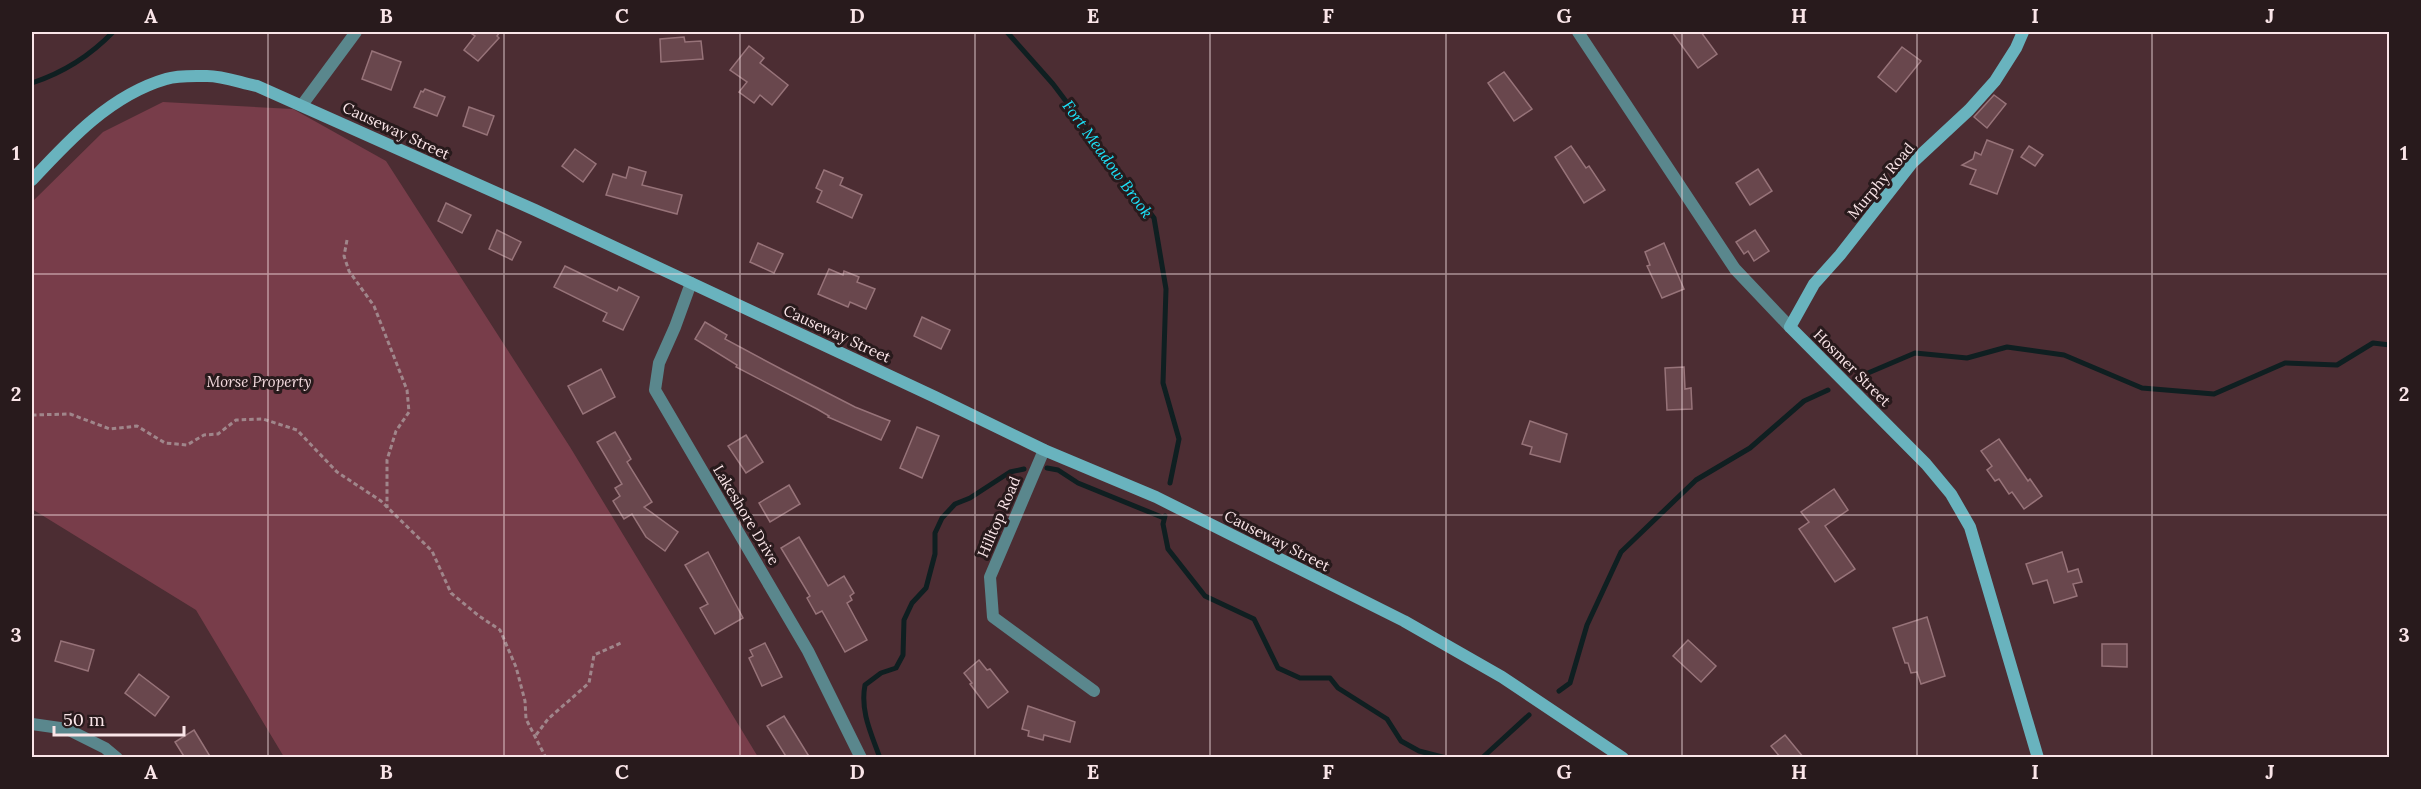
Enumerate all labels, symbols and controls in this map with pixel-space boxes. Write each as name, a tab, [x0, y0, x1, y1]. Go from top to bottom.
text: A	[144, 3, 158, 28]
text: B	[379, 3, 393, 28]
text: C	[615, 3, 629, 28]
text: D	[849, 3, 865, 28]
text: E	[1087, 3, 1099, 28]
text: F	[1322, 3, 1334, 28]
text: G	[1556, 3, 1572, 28]
text: H	[1791, 3, 1807, 28]
text: I	[2031, 3, 2039, 28]
text: J	[2265, 3, 2275, 28]
water label: Fort Meadow Brook	[1058, 96, 1158, 222]
street label: Causeway Street	[340, 97, 453, 164]
street label: Murphy Road	[1843, 139, 1918, 223]
text: 1	[12, 140, 20, 165]
text: 1	[2400, 140, 2408, 165]
street label: Causeway Street	[781, 300, 894, 367]
street label: Hosmer Street	[1810, 325, 1895, 410]
park label: Morse Property	[207, 372, 311, 391]
text: 2	[11, 381, 21, 406]
text: 2	[2399, 381, 2409, 406]
street label: Lakeshore Drive	[709, 461, 784, 568]
street label: Hilltop Road	[973, 473, 1024, 560]
street label: Causeway Street	[1221, 506, 1333, 575]
text: 3	[10, 622, 22, 647]
text: 3	[2398, 622, 2410, 647]
scale bar	[54, 699, 184, 737]
text: 50 m	[63, 708, 105, 731]
text: A	[144, 759, 158, 784]
text: B	[379, 759, 393, 784]
text: C	[615, 759, 629, 784]
text: D	[849, 759, 865, 784]
text: E	[1087, 759, 1099, 784]
text: F	[1322, 759, 1334, 784]
text: G	[1556, 759, 1572, 784]
text: H	[1791, 759, 1807, 784]
text: I	[2031, 759, 2039, 784]
text: J	[2265, 759, 2275, 784]

